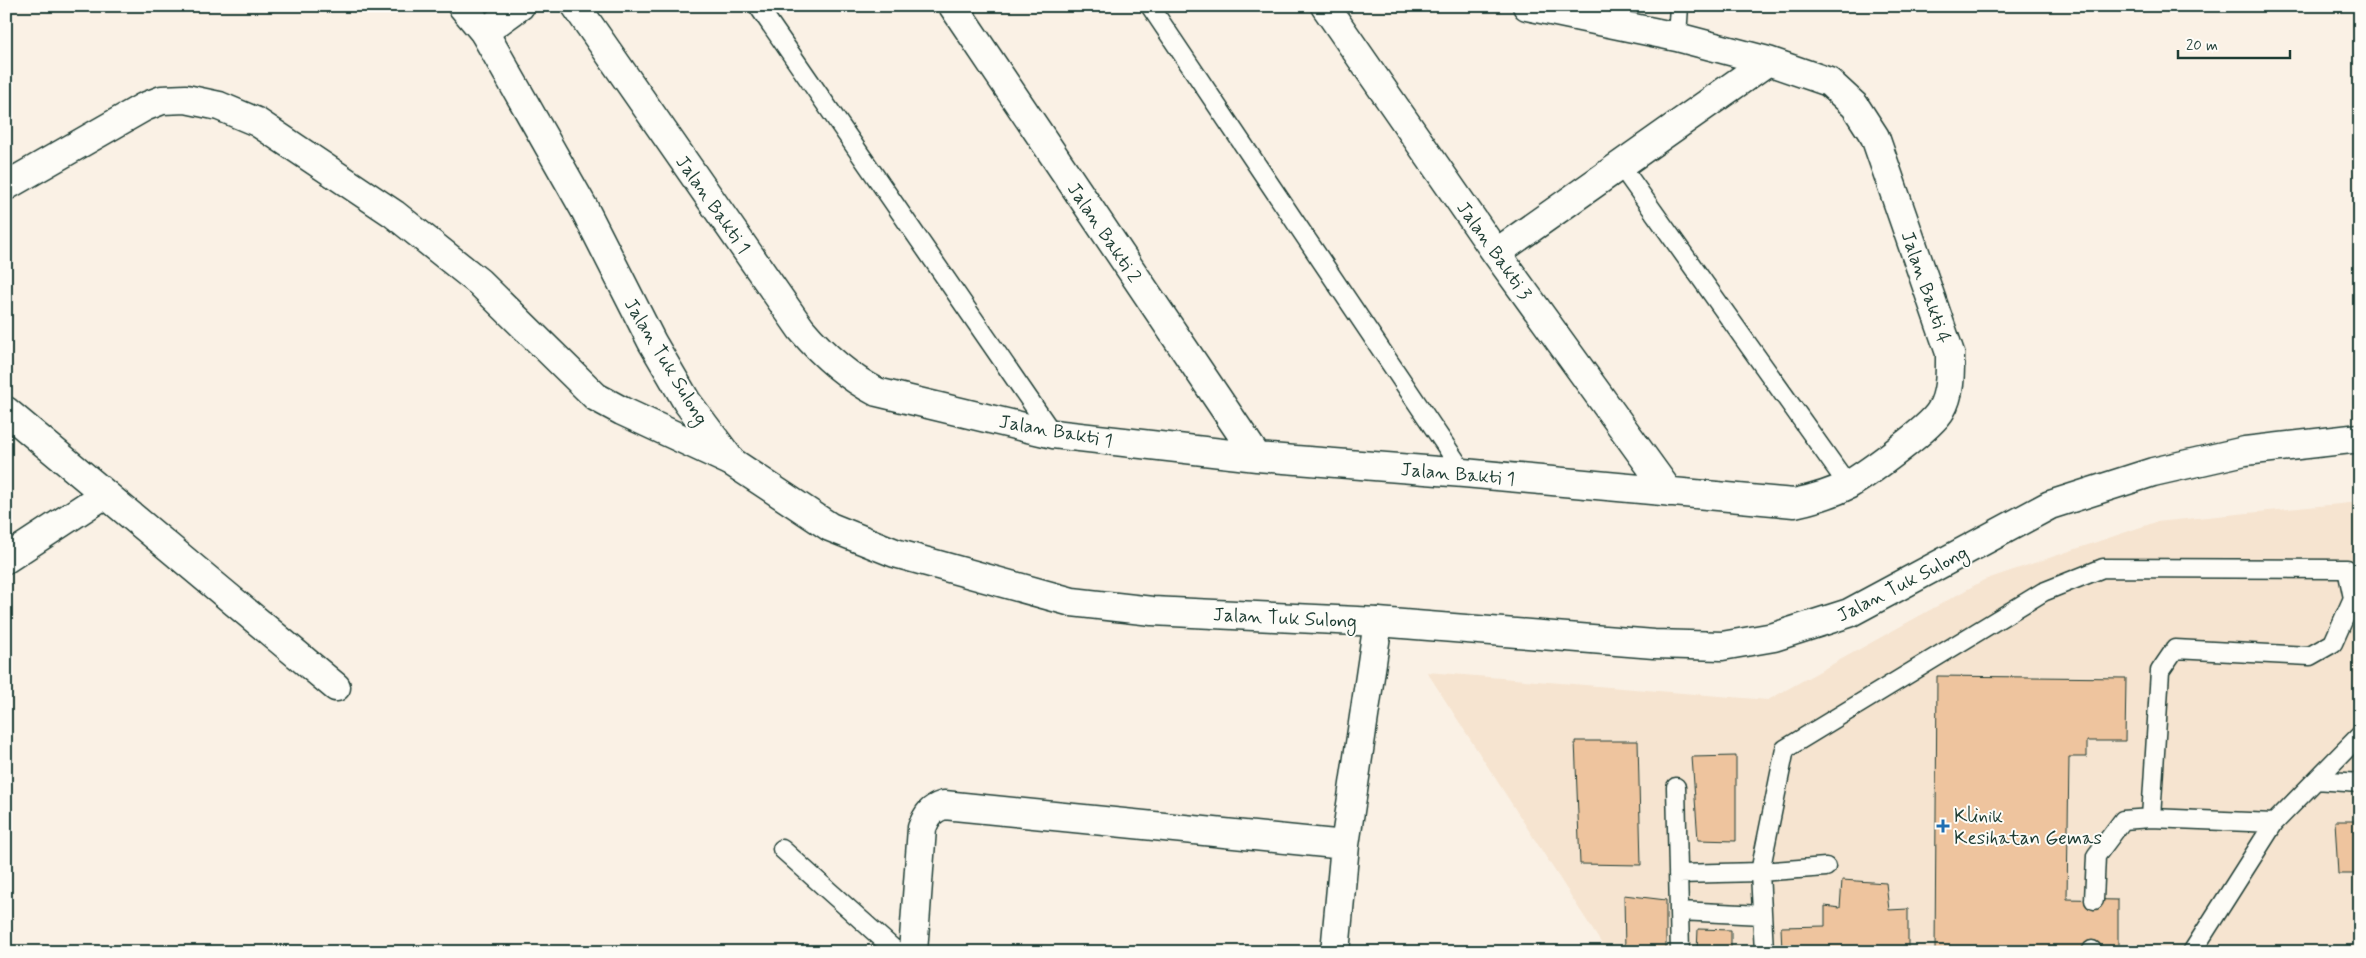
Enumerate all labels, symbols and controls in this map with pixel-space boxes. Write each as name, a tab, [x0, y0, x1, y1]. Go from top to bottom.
scale bar	[2178, 28, 2291, 60]
text: 20 m	[2186, 36, 2218, 56]
street label: Jalan Bakti 1	[670, 151, 756, 259]
street label: Jalan Bakti 2	[1061, 178, 1146, 288]
street label: Jalan Bakti 3	[1451, 197, 1537, 305]
street label: Jalan Bakti 4	[1895, 228, 1956, 347]
street label: Jalan Tuk Sulong	[616, 294, 714, 431]
street label: Jalan Bakti 1	[997, 409, 1114, 454]
street label: Jalan Bakti 1	[1400, 457, 1516, 492]
street label: Jalan Tuk Sulong	[1833, 541, 1973, 630]
street label: Jalan Tuk Sulong	[1212, 602, 1357, 637]
place label: Klinik Kesihatan Gemas	[1954, 804, 2102, 851]
marker: Klinik Kesihatan Gemas	[1936, 819, 1950, 833]

